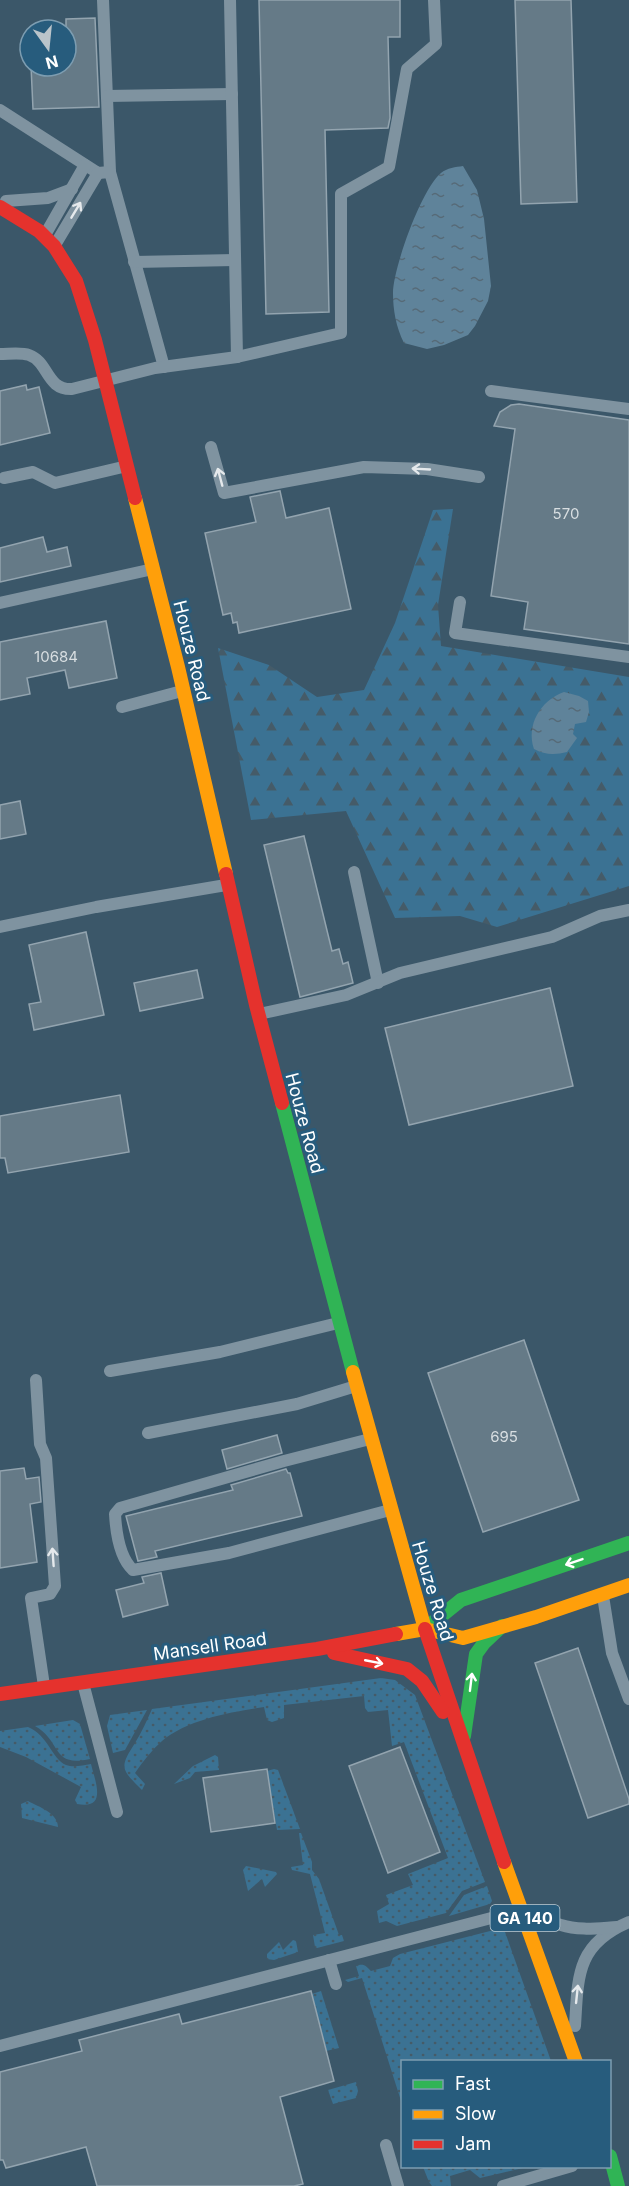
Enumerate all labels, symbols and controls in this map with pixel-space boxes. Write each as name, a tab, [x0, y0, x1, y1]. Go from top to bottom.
north arrow	[18, 18, 78, 78]
text: N	[43, 51, 60, 74]
one-way arrow	[71, 202, 83, 219]
one-way arrow	[411, 463, 431, 474]
one-way arrow	[213, 468, 225, 487]
house number: 570	[553, 504, 579, 523]
street label: Houze Road	[169, 598, 215, 704]
house number: 10684	[34, 647, 78, 666]
street label: Houze Road	[281, 1070, 329, 1176]
house number: 695	[490, 1427, 518, 1446]
street label: Houze Road	[408, 1538, 458, 1644]
one-way arrow	[47, 1548, 58, 1568]
one-way arrow	[565, 1557, 584, 1568]
street label: Mansell Road	[152, 1628, 268, 1664]
one-way arrow	[364, 1657, 384, 1668]
one-way arrow	[466, 1673, 477, 1693]
road number: GA 140	[490, 1905, 560, 1931]
one-way arrow	[572, 1984, 583, 2004]
legend	[401, 2060, 611, 2168]
text: Fast	[455, 2073, 491, 2094]
text: Slow	[455, 2103, 496, 2124]
text: Jam	[455, 2133, 491, 2154]

